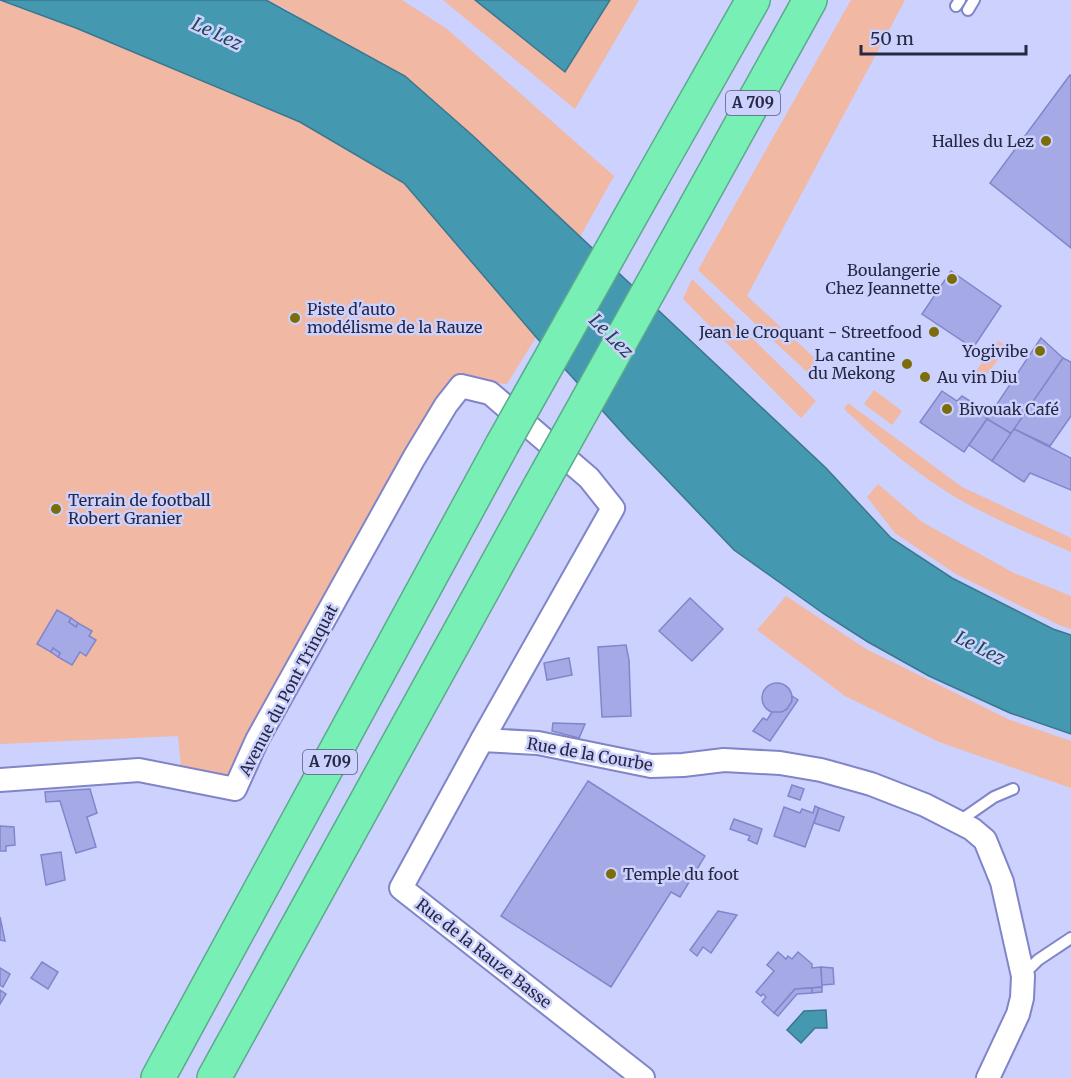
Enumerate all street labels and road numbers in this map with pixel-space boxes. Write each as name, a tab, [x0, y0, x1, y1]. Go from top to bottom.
road number: A 709	[726, 91, 780, 115]
street label: Avenue du Pont Trinquat	[234, 600, 342, 780]
street label: Rue de la Courbe	[526, 733, 654, 775]
road number: A 709	[303, 750, 357, 774]
street label: Rue de la Rauze Basse	[412, 894, 556, 1012]

